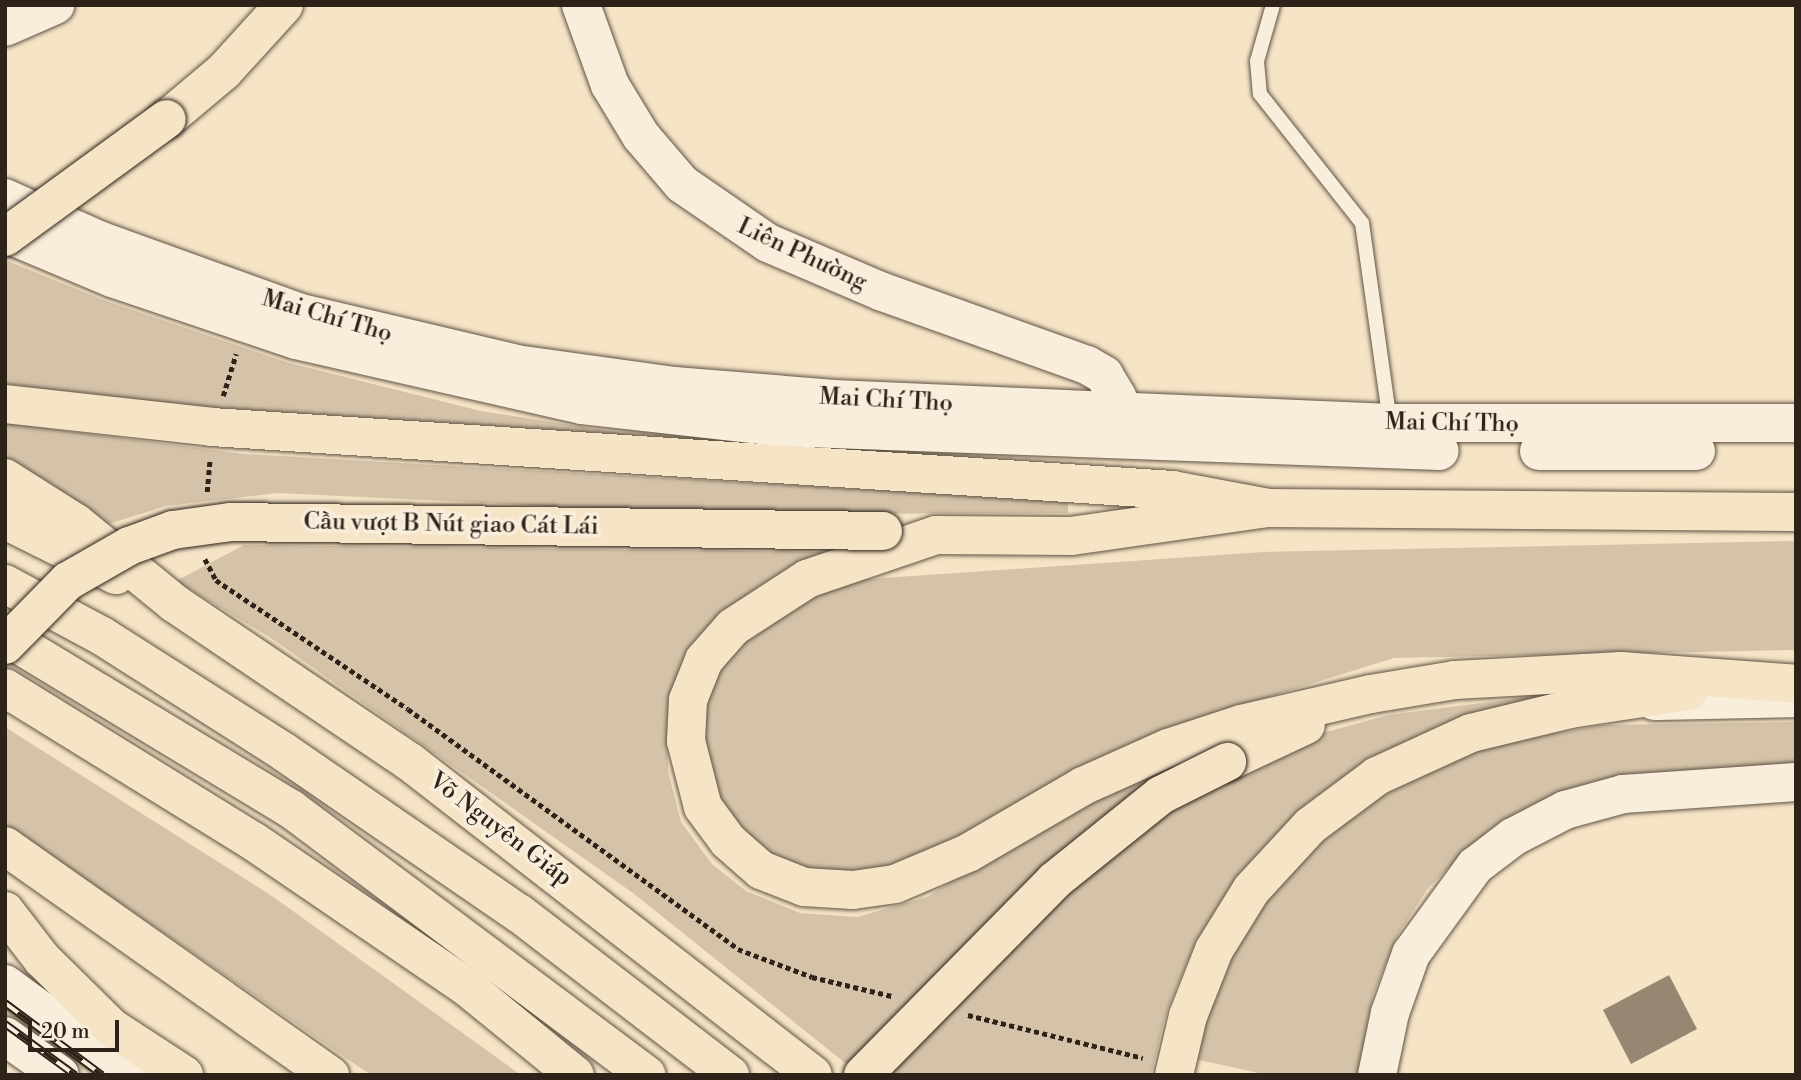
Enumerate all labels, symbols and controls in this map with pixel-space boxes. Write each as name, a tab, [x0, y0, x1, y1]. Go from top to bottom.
street label: Liên Phường	[733, 212, 871, 298]
street label: Mai Chí Thọ	[259, 285, 395, 349]
street label: Mai Chí Thọ	[818, 383, 954, 419]
street label: Mai Chí Thọ	[1385, 408, 1519, 440]
street label: Cầu vượt B Nút giao Cát Lái	[303, 508, 599, 542]
street label: Võ Nguyên Giáp	[423, 767, 577, 893]
scale bar	[32, 1006, 122, 1050]
text: 20 m	[41, 1019, 90, 1045]

